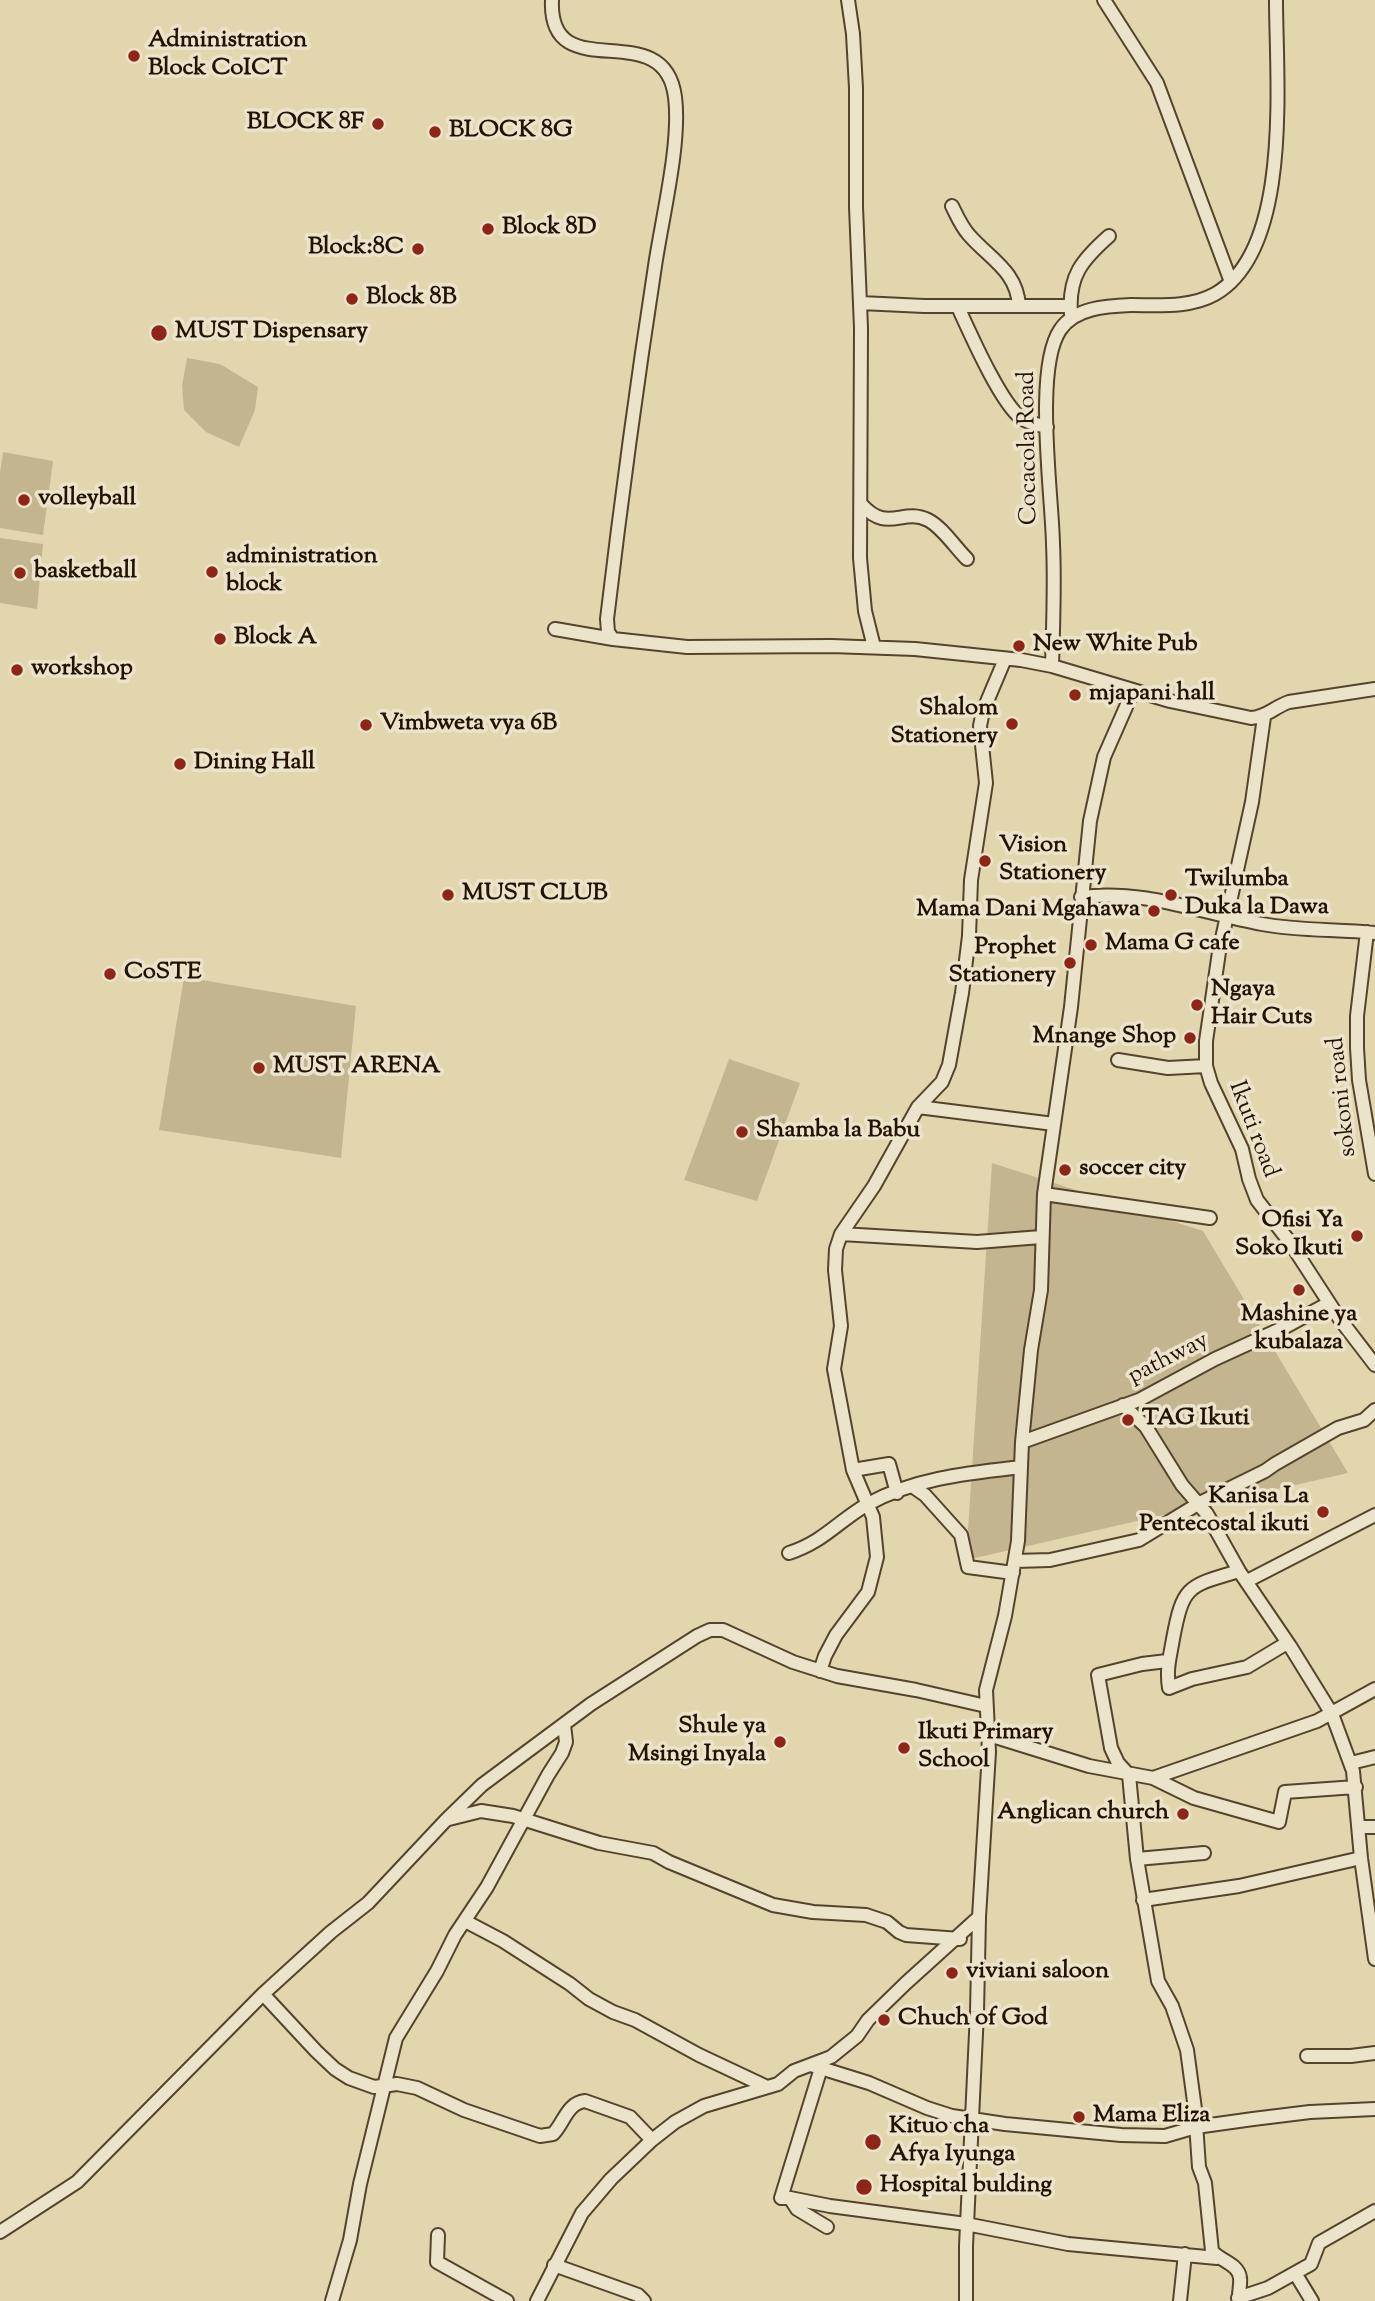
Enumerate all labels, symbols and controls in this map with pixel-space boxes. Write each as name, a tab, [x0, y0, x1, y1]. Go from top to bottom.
place label: Administration Block CoICT	[148, 28, 307, 84]
marker: Administration Block CoICT	[126, 48, 142, 64]
place label: BLOCK 8F	[247, 110, 364, 138]
marker: BLOCK 8F	[370, 116, 386, 132]
place label: BLOCK 8G	[449, 118, 573, 146]
marker: BLOCK 8G	[427, 124, 443, 140]
place label: Block 8D	[502, 215, 597, 243]
marker: Block 8D	[480, 221, 496, 237]
place label: Block:8C	[308, 235, 404, 263]
marker: Block:8C	[410, 241, 426, 257]
place label: Block 8B	[366, 285, 457, 313]
marker: Block 8B	[344, 291, 360, 307]
place label: MUST Dispensary	[175, 319, 368, 347]
marker: MUST Dispensary	[149, 323, 169, 343]
street label: Cocacola Road	[1014, 371, 1046, 525]
place label: volleyball	[38, 486, 136, 514]
marker: volleyball	[16, 492, 32, 508]
place label: administration block	[226, 544, 378, 600]
place label: basketball	[34, 559, 137, 587]
marker: administration block	[204, 564, 220, 580]
marker: basketball	[12, 565, 28, 581]
place label: Block A	[234, 625, 317, 653]
marker: Block A	[212, 631, 228, 647]
place label: New White Pub	[1033, 632, 1198, 660]
marker: New White Pub	[1011, 638, 1027, 654]
place label: workshop	[31, 656, 133, 684]
marker: workshop	[9, 662, 25, 678]
place label: mjapani hall	[1089, 681, 1215, 709]
marker: mjapani hall	[1067, 687, 1083, 703]
place label: Shalom Stationery	[891, 696, 998, 752]
place label: Vimbweta vya 6B	[380, 711, 557, 739]
marker: Shalom Stationery	[1004, 716, 1020, 732]
marker: Vimbweta vya 6B	[358, 717, 374, 733]
place label: Dining Hall	[194, 750, 315, 778]
marker: Dining Hall	[172, 756, 188, 772]
place label: Vision Stationery	[999, 833, 1106, 889]
marker: Vision Stationery	[977, 853, 993, 869]
place label: Twilumba Duka la Dawa	[1185, 867, 1329, 923]
place label: MUST CLUB	[462, 881, 608, 909]
marker: MUST CLUB	[440, 887, 456, 903]
marker: Twilumba Duka la Dawa	[1163, 887, 1179, 903]
place label: Mama Dani Mgahawa	[916, 897, 1140, 925]
marker: Mama Dani Mgahawa	[1146, 903, 1162, 919]
place label: Mama G cafe	[1105, 931, 1240, 959]
place label: Prophet Stationery	[949, 935, 1056, 991]
marker: Mama G cafe	[1083, 937, 1099, 953]
marker: Prophet Stationery	[1062, 955, 1078, 971]
place label: CoSTE	[124, 960, 201, 988]
marker: CoSTE	[102, 966, 118, 982]
place label: Ngaya Hair Cuts	[1211, 977, 1312, 1033]
marker: Ngaya Hair Cuts	[1189, 997, 1205, 1013]
place label: Mnange Shop	[1033, 1024, 1176, 1052]
marker: Mnange Shop	[1182, 1030, 1198, 1046]
street label: sokoni road	[1323, 1035, 1365, 1159]
place label: MUST ARENA	[273, 1054, 440, 1082]
marker: MUST ARENA	[251, 1060, 267, 1076]
street label: Ikuti road	[1220, 1078, 1284, 1182]
place label: Shamba la Babu	[756, 1118, 920, 1146]
marker: Shamba la Babu	[734, 1124, 750, 1140]
place label: soccer city	[1079, 1156, 1186, 1184]
marker: soccer city	[1057, 1162, 1073, 1178]
place label: Ofisi Ya Soko Ikuti	[1235, 1208, 1343, 1264]
marker: Ofisi Ya Soko Ikuti	[1349, 1228, 1365, 1244]
marker: Mashine ya kubalaza	[1291, 1282, 1307, 1298]
place label: Mashine ya kubalaza	[1241, 1302, 1357, 1358]
street label: pathway	[1124, 1327, 1214, 1393]
place label: TAG Ikuti	[1142, 1406, 1250, 1434]
marker: TAG Ikuti	[1120, 1412, 1136, 1428]
place label: Kanisa La Pentecostal ikuti	[1139, 1484, 1309, 1540]
marker: Kanisa La Pentecostal ikuti	[1315, 1504, 1331, 1520]
place label: Shule ya Msingi Inyala	[628, 1714, 766, 1770]
place label: Ikuti Primary School	[918, 1720, 1053, 1776]
marker: Shule ya Msingi Inyala	[772, 1734, 788, 1750]
marker: Ikuti Primary School	[896, 1740, 912, 1756]
place label: Anglican church	[997, 1800, 1169, 1828]
marker: Anglican church	[1175, 1806, 1191, 1822]
place label: viviani saloon	[966, 1959, 1109, 1987]
marker: viviani saloon	[944, 1965, 960, 1981]
place label: Chuch of God	[898, 2006, 1048, 2034]
marker: Chuch of God	[876, 2012, 892, 2028]
place label: Mama Eliza	[1093, 2103, 1210, 2131]
marker: Mama Eliza	[1071, 2109, 1087, 2125]
place label: Kituo cha Afya Iyunga	[889, 2114, 1015, 2170]
marker: Kituo cha Afya Iyunga	[863, 2132, 883, 2152]
place label: Hospital bulding	[880, 2173, 1052, 2201]
marker: Hospital bulding	[854, 2177, 874, 2197]

